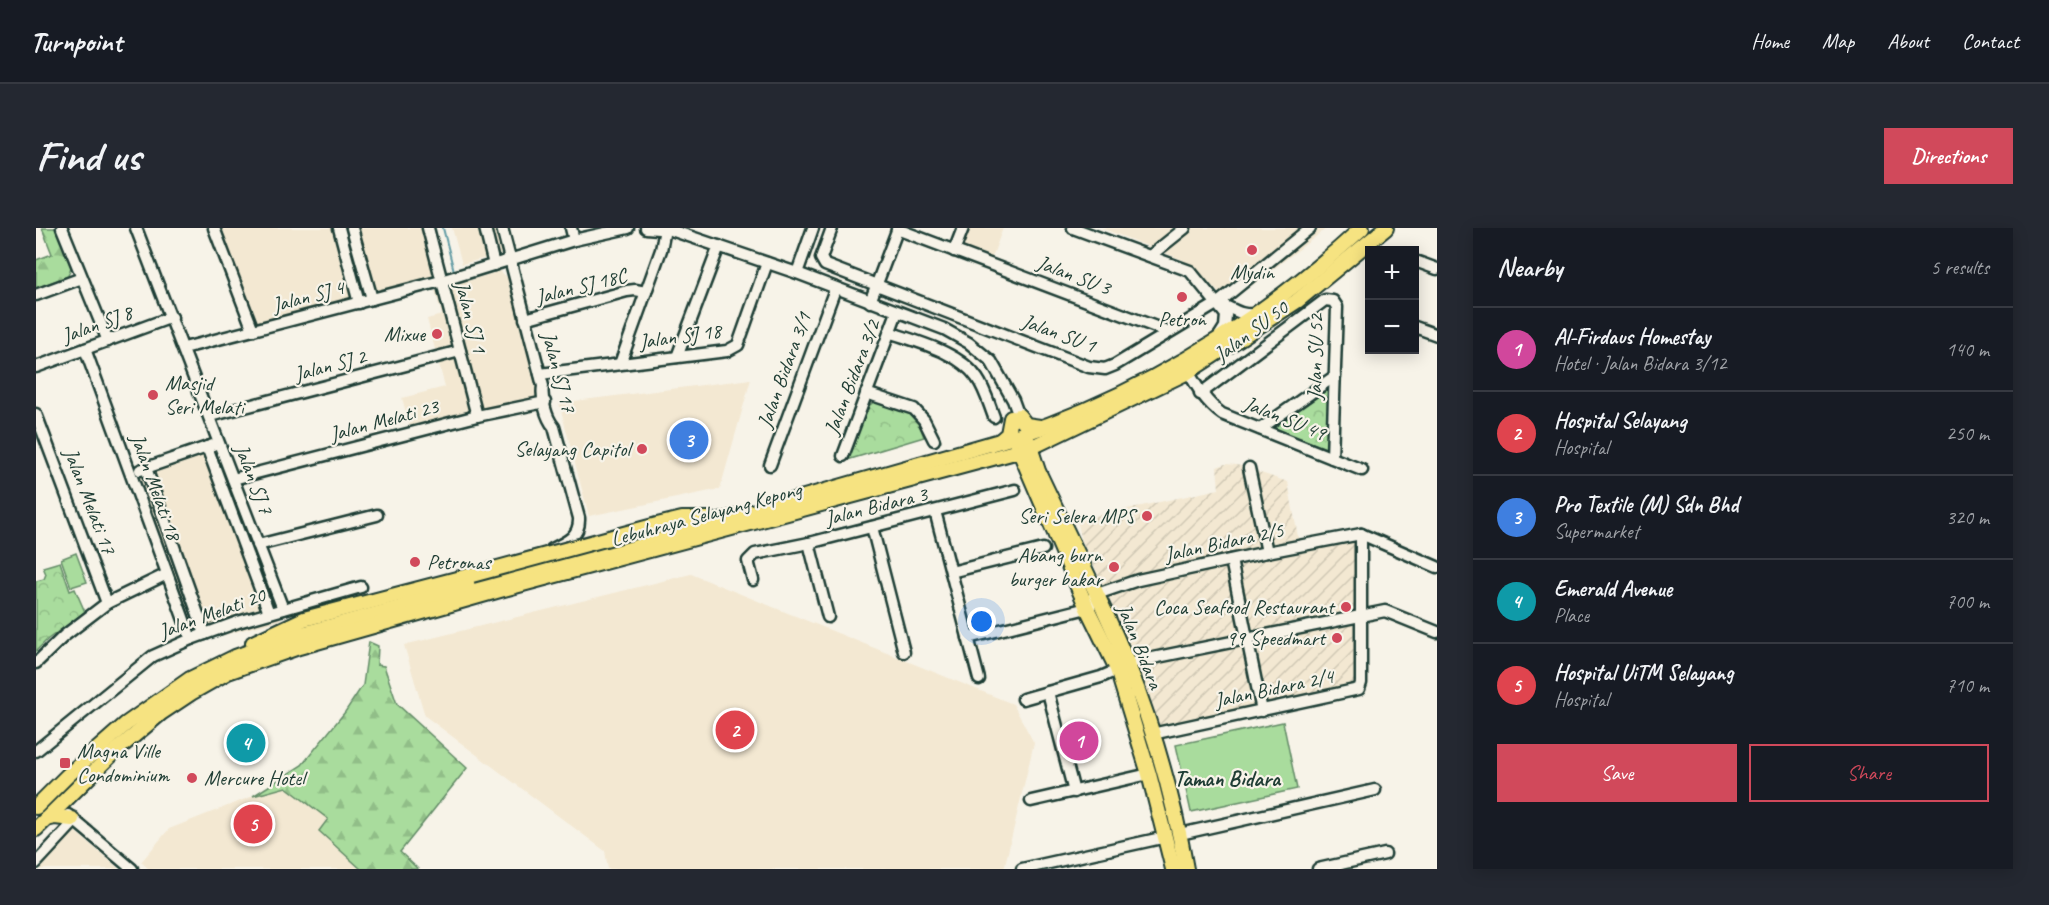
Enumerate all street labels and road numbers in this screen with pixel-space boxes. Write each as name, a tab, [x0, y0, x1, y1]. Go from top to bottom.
street label: Jalan SU 3	[1033, 249, 1116, 301]
street label: Jalan SJ 18C	[532, 262, 631, 310]
street label: Jalan SJ 4	[268, 273, 349, 318]
street label: Jalan SJ 1	[449, 277, 493, 357]
street label: Jalan SU 50	[1208, 294, 1294, 368]
street label: Jalan SJ 8	[57, 298, 138, 349]
street label: Jalan Bidara 3/1	[751, 307, 817, 432]
street label: Jalan SU 1	[1018, 307, 1101, 359]
street label: Jalan SU 52	[1301, 312, 1329, 401]
street label: Jalan Bidara 3/2	[818, 314, 886, 439]
street label: Jalan SJ 18	[636, 317, 725, 355]
street label: Jalan SJ 17	[536, 328, 583, 417]
street label: Jalan SJ 2	[290, 343, 370, 387]
street label: Jalan SU 49	[1239, 389, 1331, 447]
street label: Jalan Melati 23	[326, 393, 443, 447]
street label: Jalan Melati 18	[124, 429, 188, 546]
street label: Jalan SJ 7	[228, 439, 280, 519]
street label: Jalan Melati 17	[58, 443, 123, 559]
street label: Lebuhraya Selayang Kepong	[608, 476, 806, 552]
street label: Jalan Bidara 3	[821, 480, 931, 531]
street label: Jalan Bidara 2/5	[1161, 516, 1287, 567]
street label: Jalan Melati 20	[154, 581, 270, 645]
street label: Jalan Bidara	[1111, 598, 1169, 694]
street label: Jalan Bidara 2/4	[1211, 662, 1338, 713]

